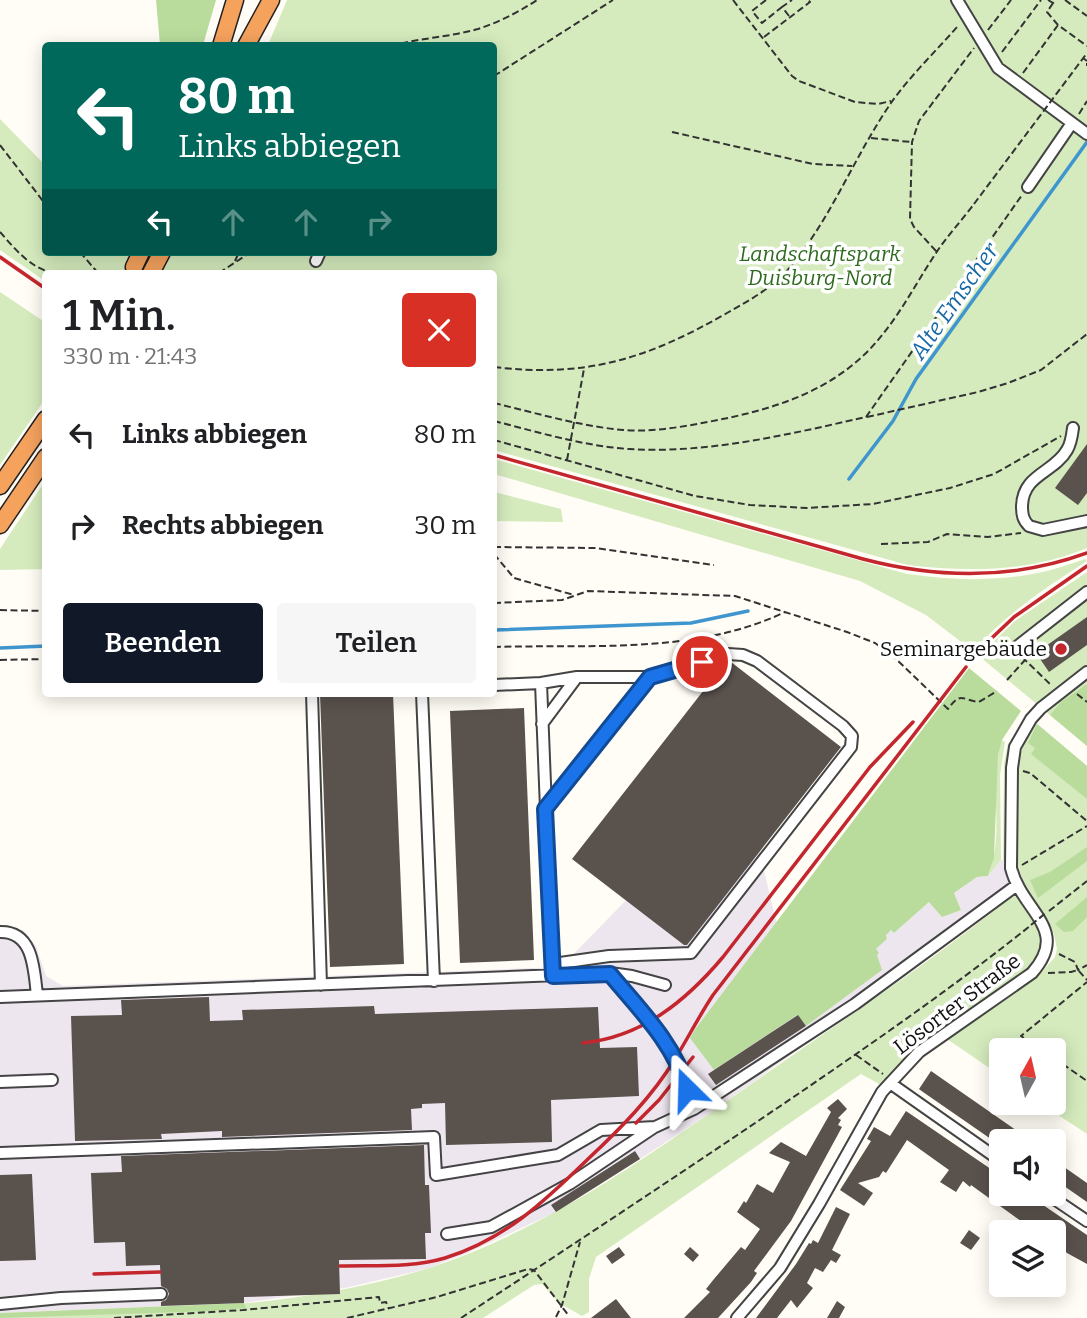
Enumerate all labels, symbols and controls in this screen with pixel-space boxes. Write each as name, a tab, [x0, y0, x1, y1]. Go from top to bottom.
text: 80 m	[178, 67, 294, 126]
icon: left	[63, 70, 154, 161]
text: Links abbiegen	[178, 127, 401, 165]
icon: left	[141, 203, 179, 241]
icon: ahead	[214, 203, 252, 241]
icon: ahead	[287, 203, 325, 241]
icon: right	[360, 203, 398, 241]
water label: Alte Emscher	[903, 236, 1005, 365]
park label: Landschaftspark Duisburg-Nord	[739, 241, 901, 291]
text: 1 Min.	[63, 291, 175, 341]
button: close	[402, 293, 476, 367]
text: 330 m · 21:43	[63, 342, 197, 370]
icon: left	[63, 416, 101, 454]
text: Links abbiegen	[122, 419, 307, 450]
text: 80 m	[414, 419, 476, 450]
icon: right	[63, 507, 101, 545]
text: Rechts abbiegen	[122, 510, 324, 541]
text: 30 m	[415, 510, 476, 541]
button: Beenden	[63, 603, 263, 683]
button: Teilen	[277, 603, 476, 683]
pin	[672, 632, 732, 692]
place label: Seminargebäude	[880, 636, 1047, 662]
marker: Seminargebäude	[1053, 641, 1069, 657]
icon: arrive	[683, 643, 721, 681]
street label: Lösorter Straße	[888, 948, 1026, 1060]
north arrow	[989, 1038, 1066, 1115]
map controls	[989, 1038, 1066, 1297]
position arrow	[650, 1052, 724, 1126]
button: sound	[989, 1129, 1066, 1206]
button: layers	[989, 1220, 1066, 1297]

